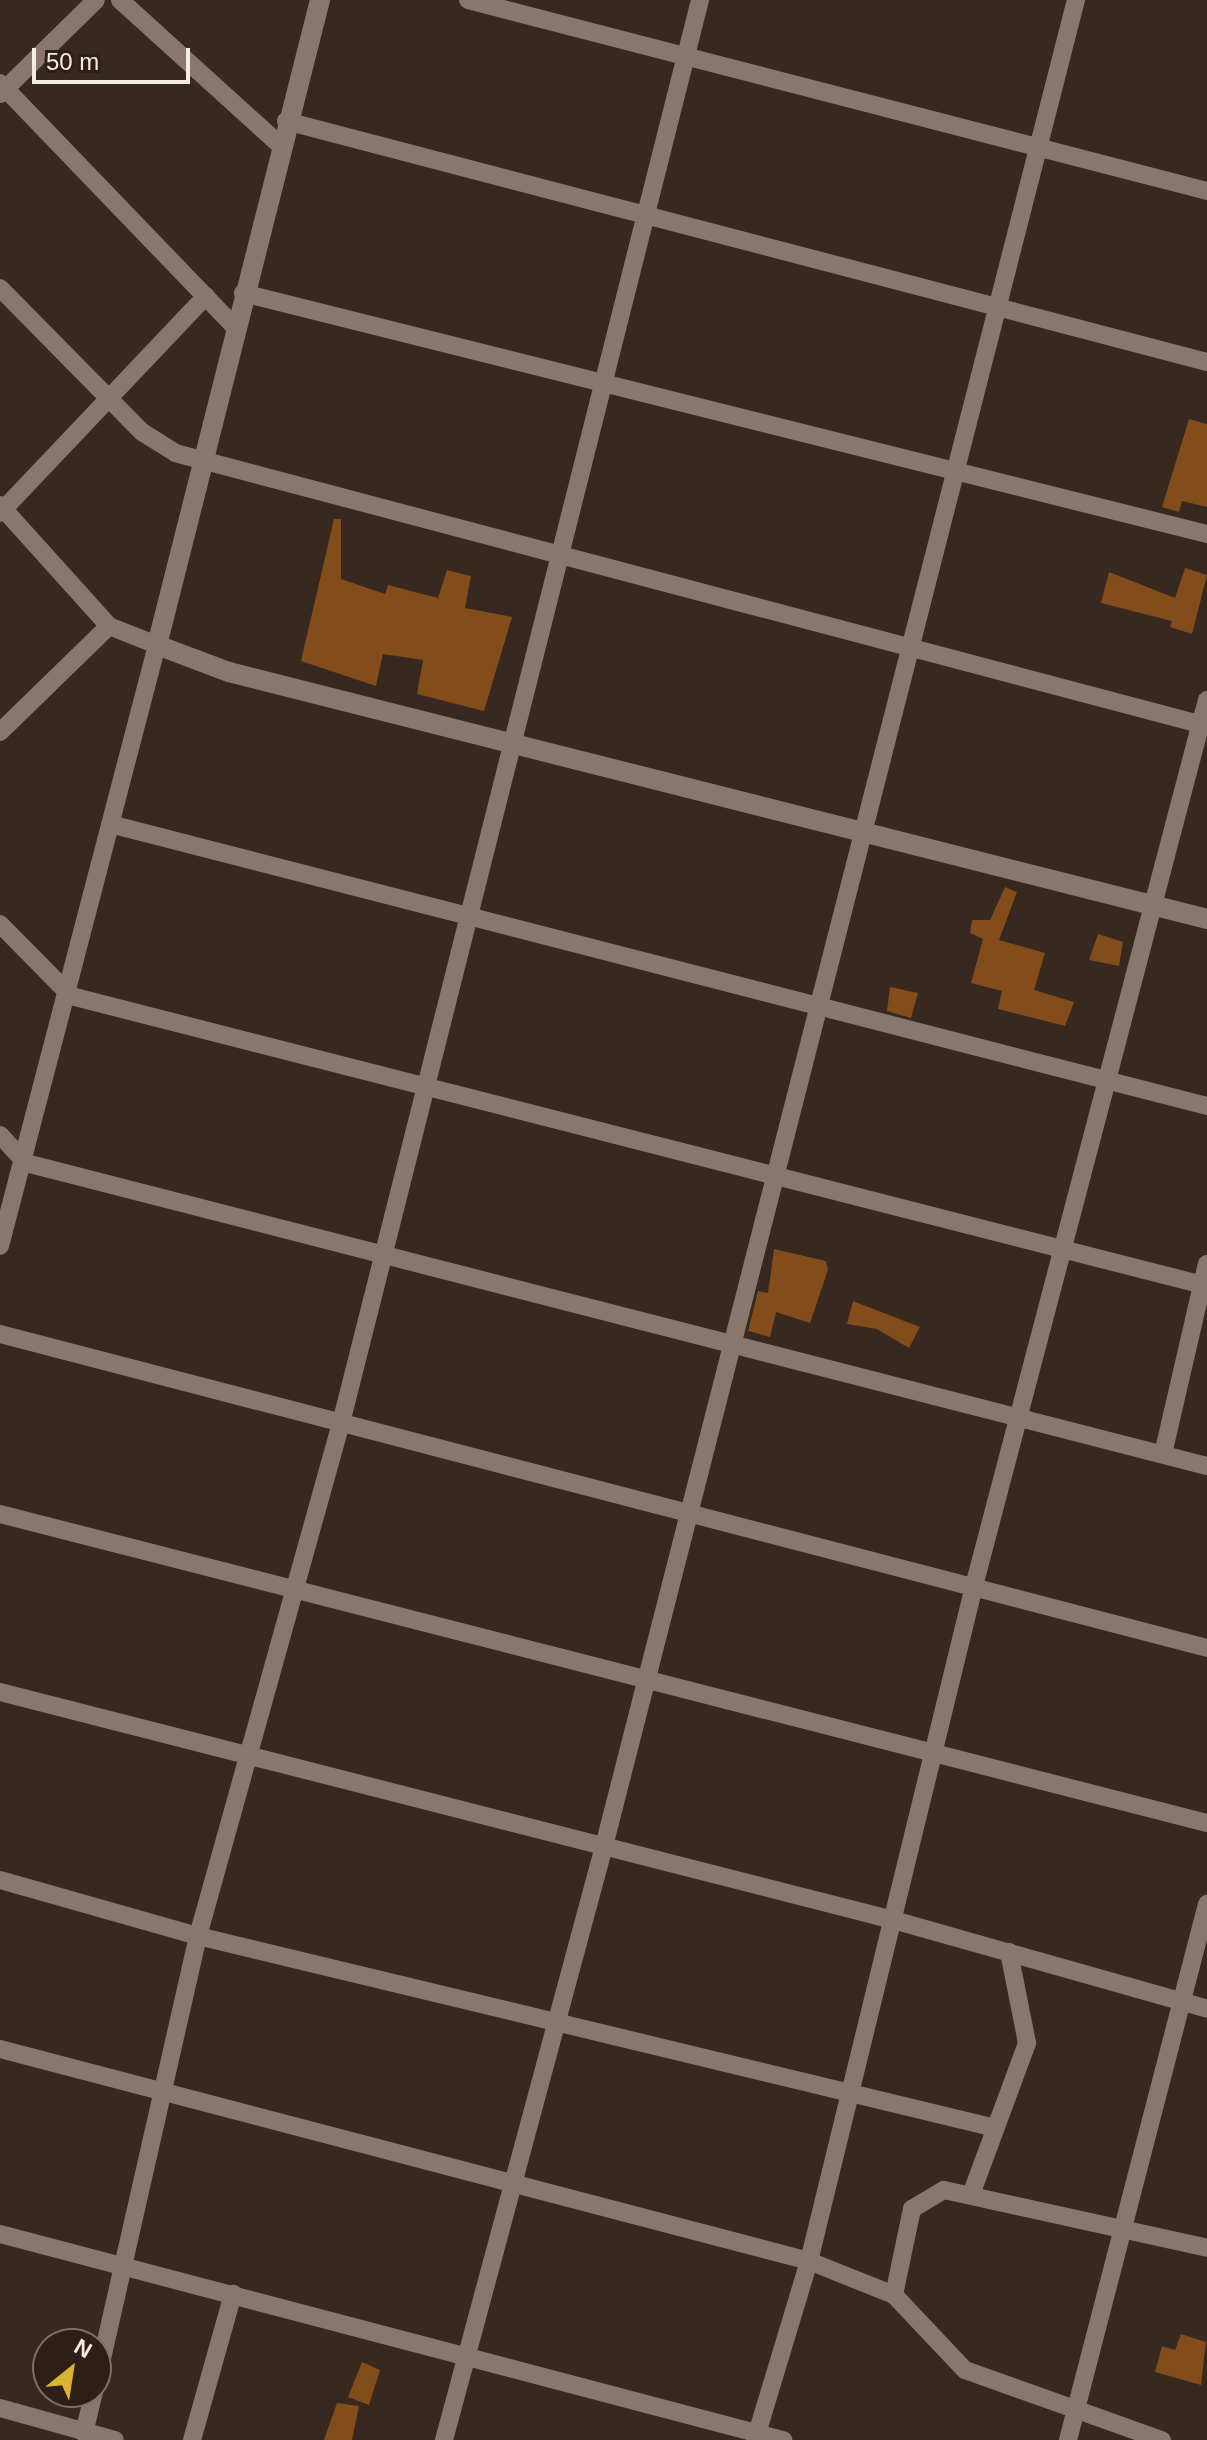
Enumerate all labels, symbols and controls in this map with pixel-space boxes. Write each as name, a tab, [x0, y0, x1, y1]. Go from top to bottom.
scale bar	[36, 32, 194, 82]
text: 50 m	[46, 48, 99, 75]
north arrow	[32, 2328, 112, 2408]
text: N	[70, 2334, 96, 2363]

